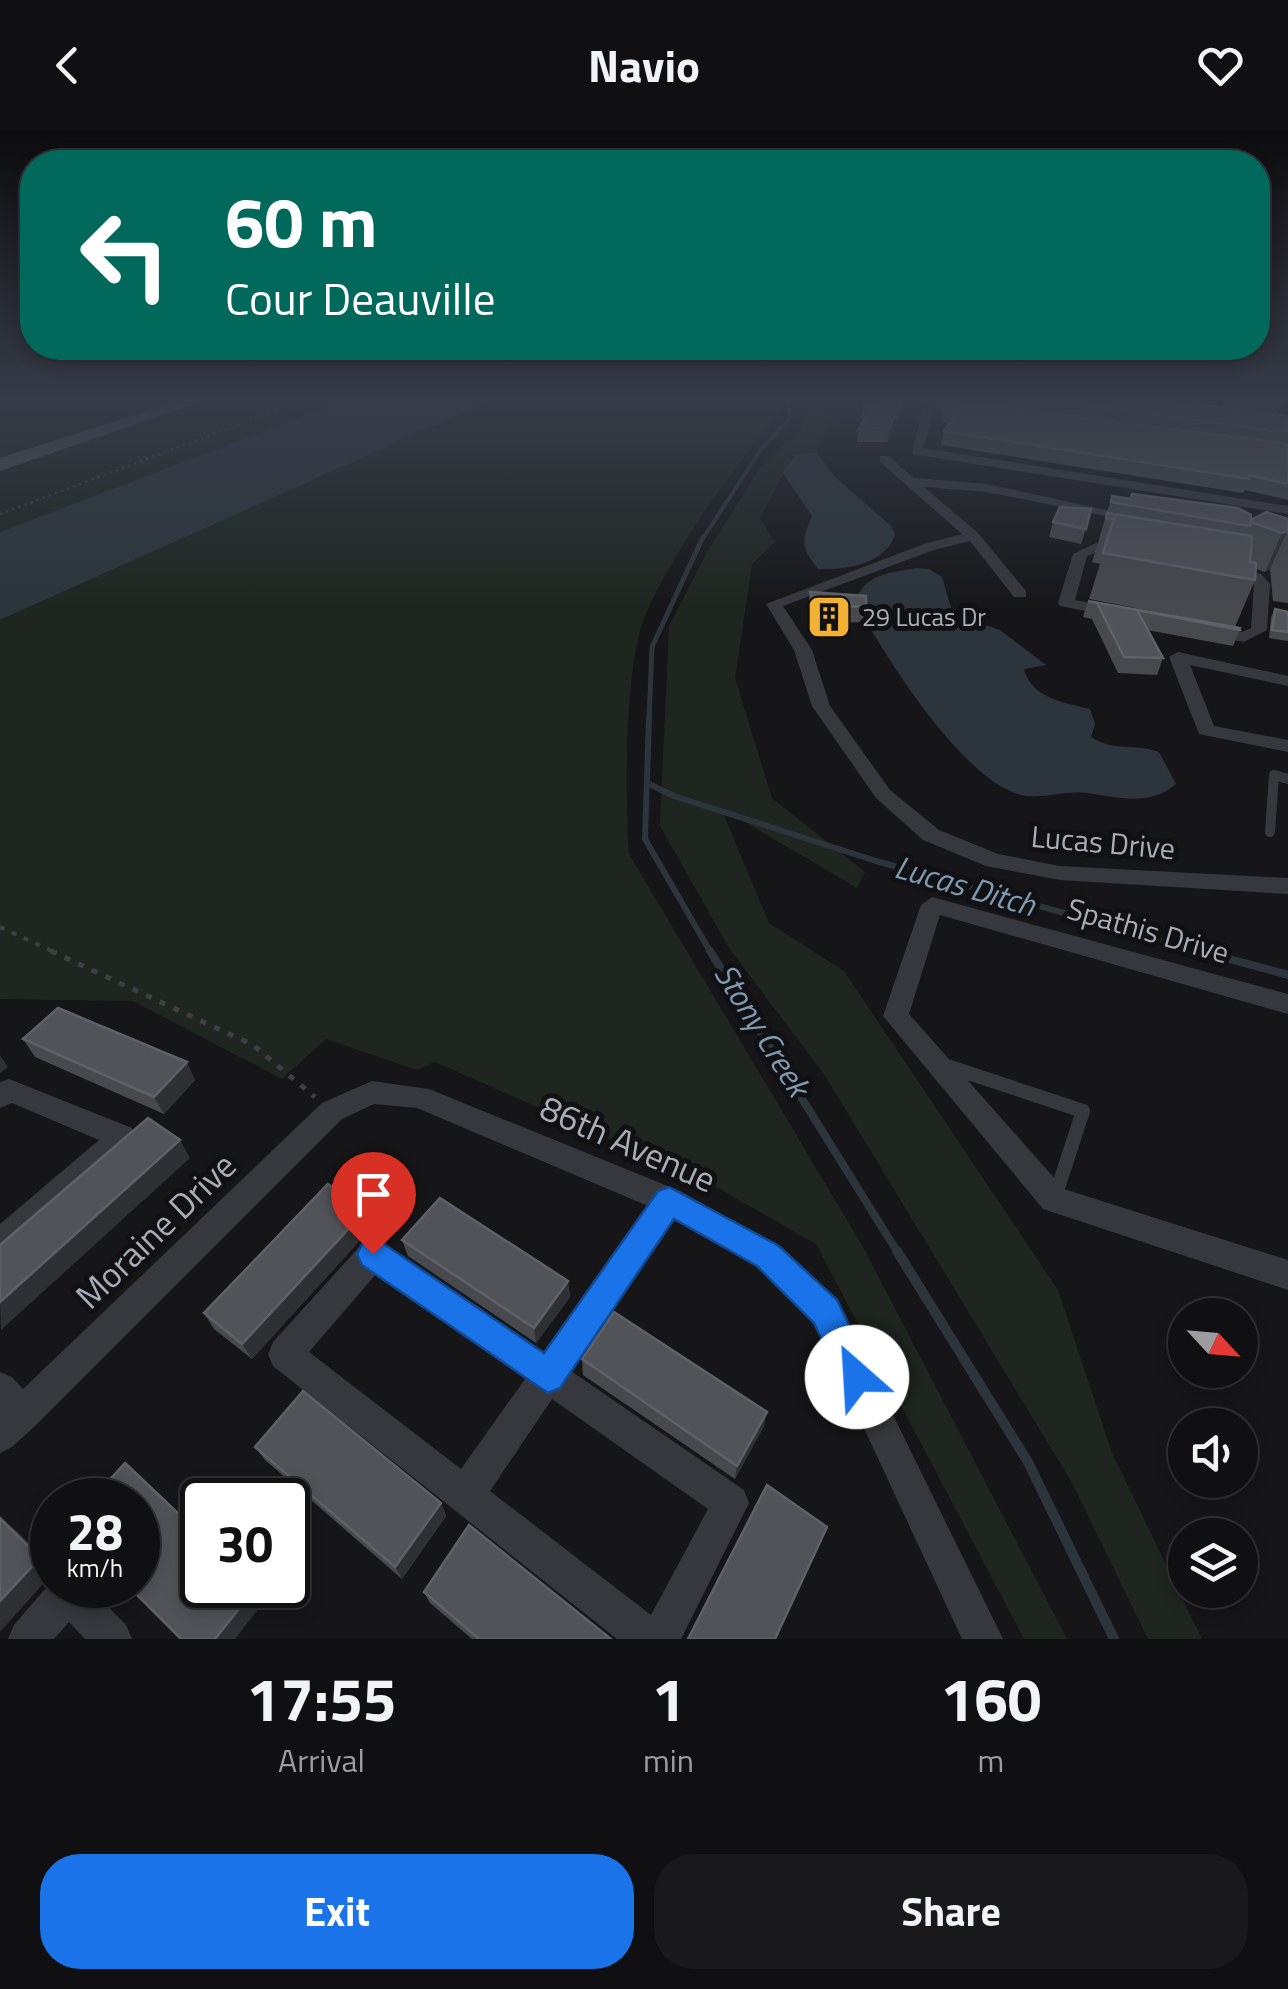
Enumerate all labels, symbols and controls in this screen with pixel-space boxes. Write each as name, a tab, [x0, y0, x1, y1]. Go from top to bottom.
text: Navio	[588, 31, 700, 99]
icon: back	[40, 38, 95, 93]
icon: heart	[1193, 38, 1248, 93]
text: 60 m	[225, 168, 378, 274]
icon: left	[60, 190, 190, 320]
text: Cour Deauville	[225, 264, 495, 332]
building icon: 29 Lucas Dr	[806, 594, 852, 640]
place label: 29 Lucas Dr	[862, 598, 986, 636]
street label: Lucas Drive	[1029, 813, 1177, 871]
water label: Lucas Ditch	[889, 842, 1042, 928]
street label: Spathis Drive	[1062, 885, 1235, 975]
water label: Stony Creek	[703, 954, 825, 1108]
street label: 86th Avenue	[532, 1080, 725, 1206]
street label: Moraine Drive	[63, 1139, 248, 1321]
pin	[331, 1152, 416, 1255]
icon: arrive	[346, 1167, 401, 1222]
north arrow	[1168, 1298, 1258, 1388]
map controls	[1168, 1298, 1258, 1608]
position arrow	[805, 1325, 909, 1429]
button: sound	[1168, 1408, 1258, 1498]
speed limit sign: 30	[180, 1478, 310, 1608]
text: 28	[67, 1493, 123, 1569]
button: layers	[1168, 1518, 1258, 1608]
text: km/h	[67, 1549, 123, 1587]
text: 17:55	[247, 1653, 396, 1744]
text: 1	[652, 1653, 685, 1744]
text: 160	[941, 1653, 1041, 1744]
text: Arrival	[278, 1736, 365, 1784]
text: min	[643, 1736, 694, 1784]
text: m	[978, 1736, 1004, 1784]
button: Exit	[40, 1854, 634, 1969]
button: Share	[654, 1854, 1248, 1969]

